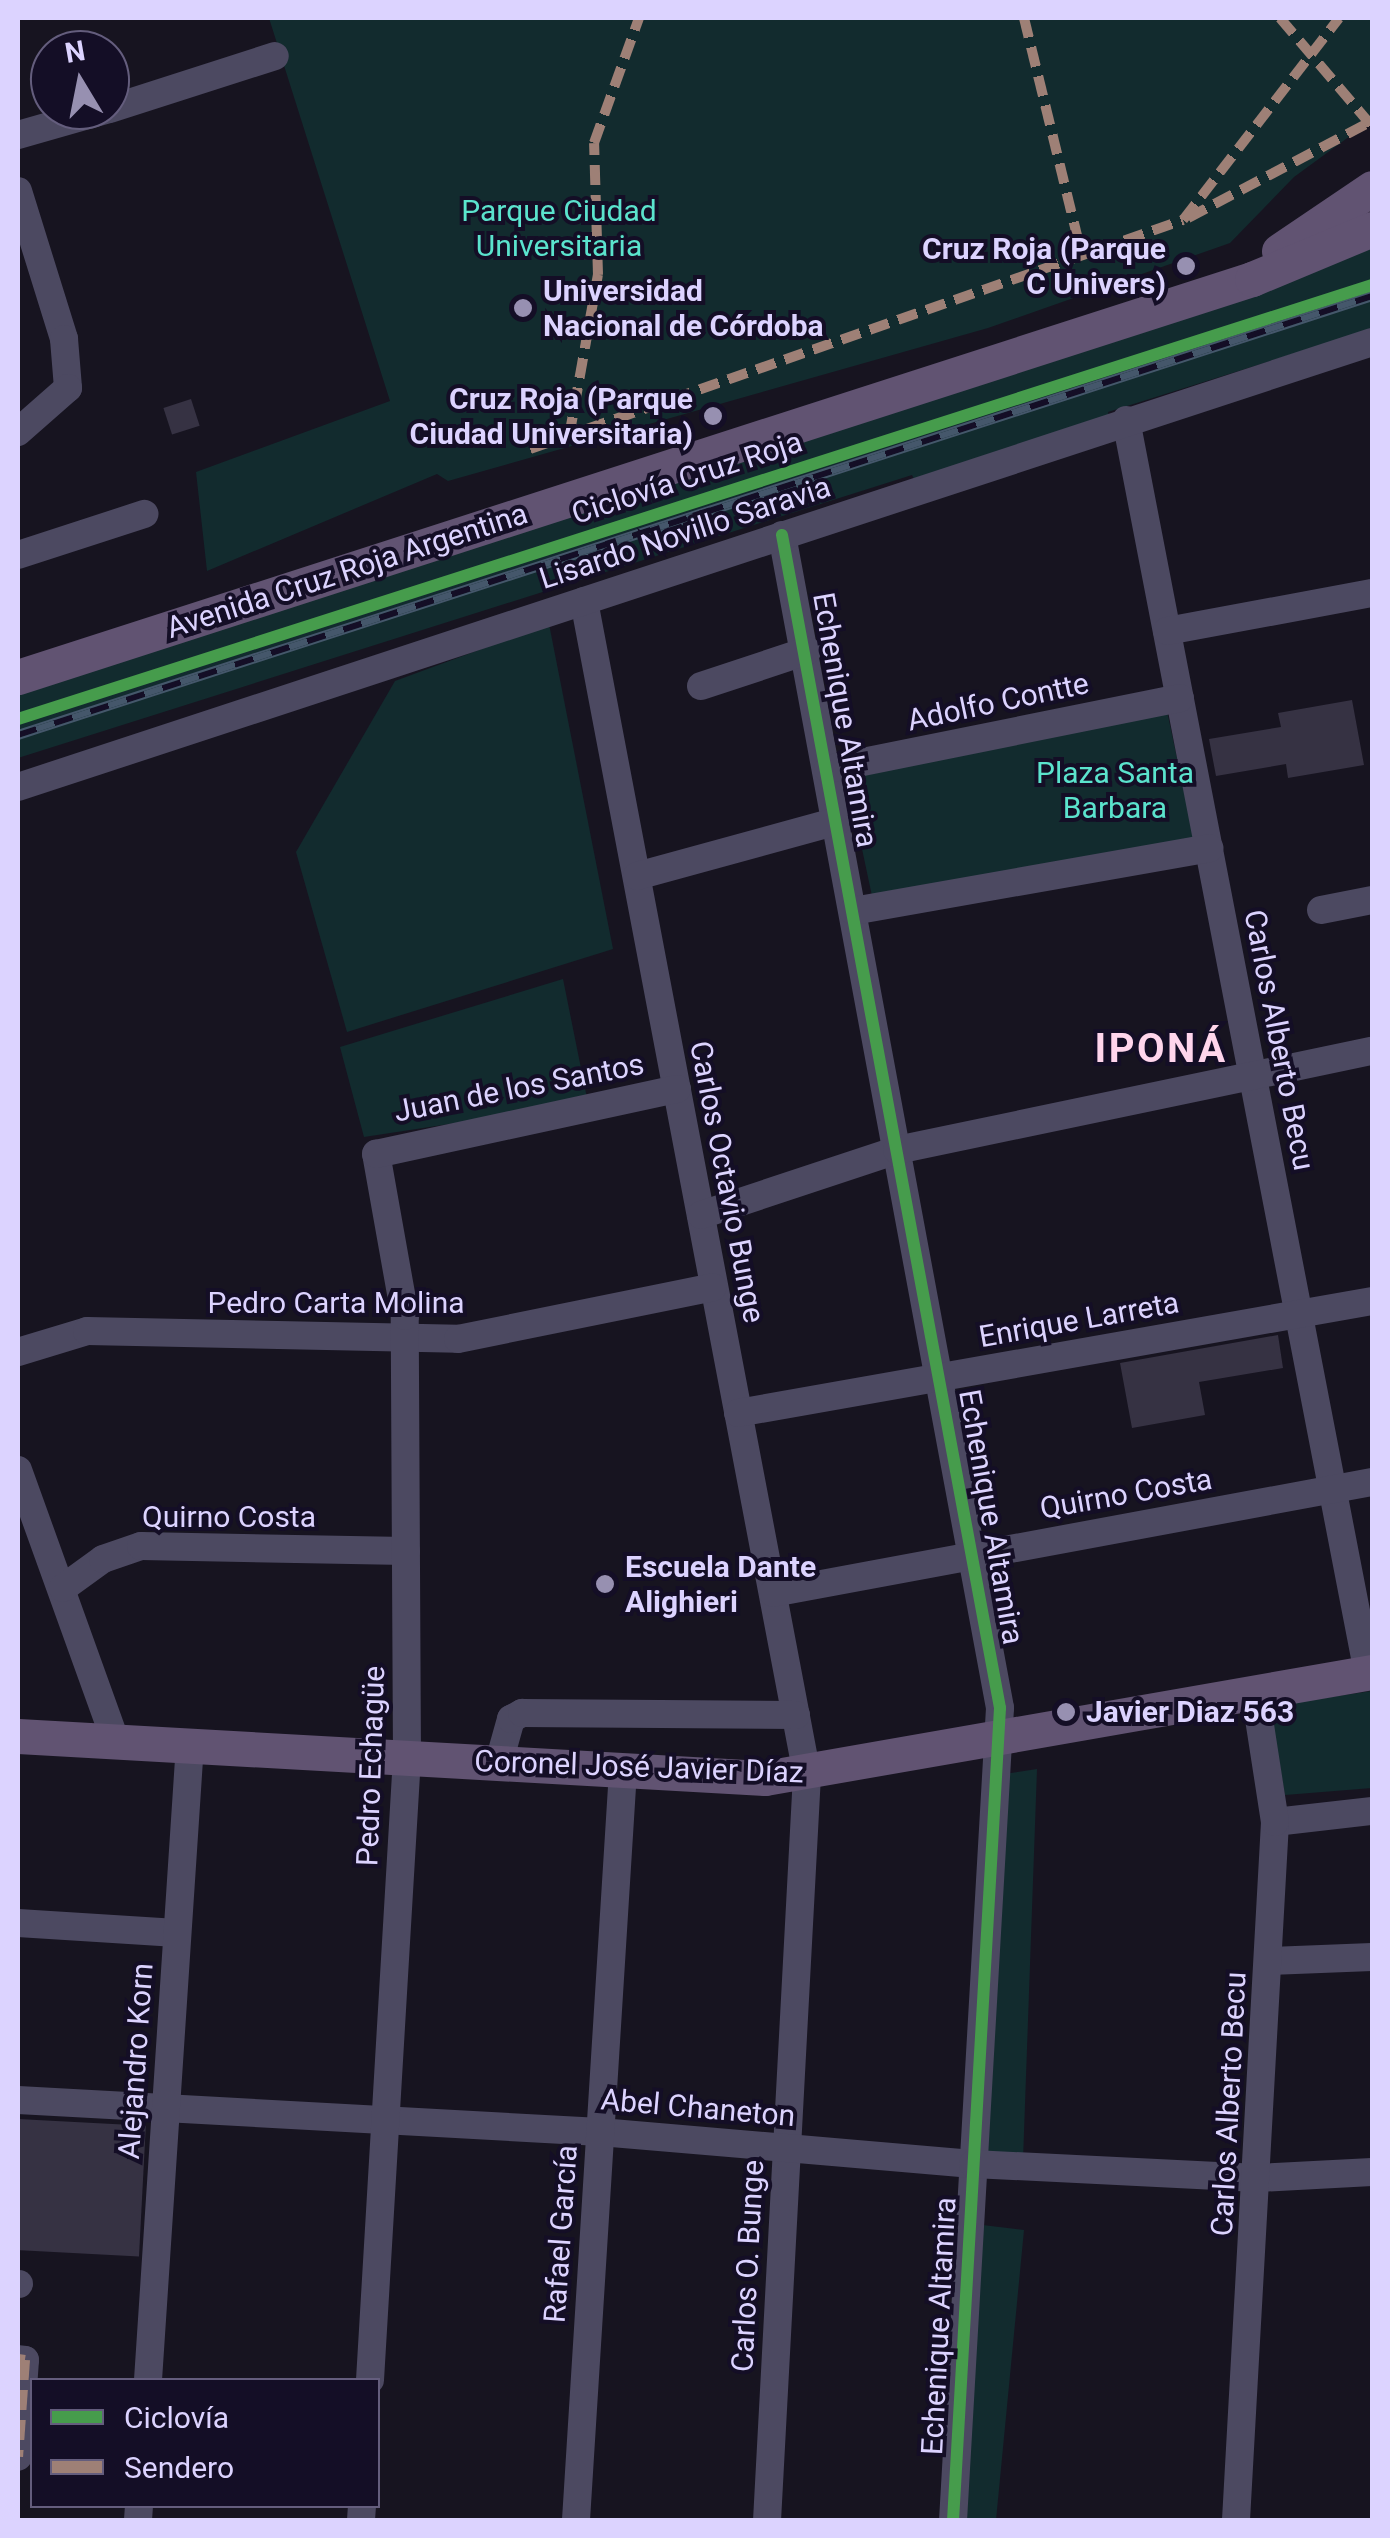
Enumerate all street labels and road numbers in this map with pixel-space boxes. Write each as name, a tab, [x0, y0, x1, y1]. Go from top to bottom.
street label: Ciclovía Cruz Roja	[567, 424, 807, 532]
street label: Lisardo Novillo Saravia	[535, 469, 835, 597]
street label: Avenida Cruz Roja Argentina	[162, 496, 532, 646]
street label: Echenique Altamira	[805, 590, 885, 850]
street label: Adolfo Contte	[904, 665, 1092, 739]
street label: Carlos Alberto Becu	[1236, 907, 1322, 1173]
street label: Carlos Octavio Bunge	[682, 1038, 772, 1326]
street label: Juan de los Santos	[391, 1046, 647, 1130]
street label: Pedro Carta Molina	[207, 1285, 465, 1321]
street label: Enrique Larreta	[976, 1285, 1182, 1355]
street label: Echenique Altamira	[951, 1387, 1031, 1647]
street label: Quirno Costa	[1037, 1461, 1215, 1527]
street label: Quirno Costa	[142, 1499, 316, 1535]
street label: Pedro Echagüe	[350, 1665, 392, 1867]
street label: Coronel José Javier Díaz	[474, 1743, 804, 1791]
street label: Alejandro Korn	[111, 1962, 161, 2160]
street label: Carlos Alberto Becu	[1204, 1971, 1254, 2237]
street label: Abel Chaneton	[599, 2082, 797, 2134]
street label: Rafael García	[537, 2144, 585, 2324]
street label: Carlos O. Bunge	[724, 2159, 772, 2373]
street label: Echenique Altamira	[914, 2196, 964, 2456]

